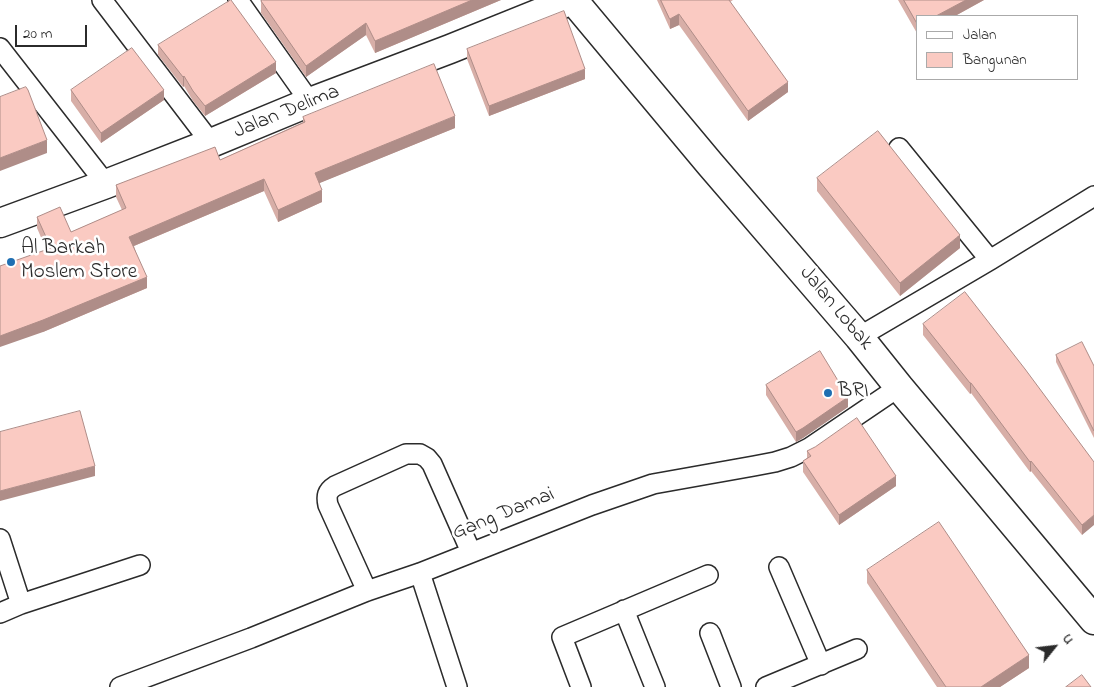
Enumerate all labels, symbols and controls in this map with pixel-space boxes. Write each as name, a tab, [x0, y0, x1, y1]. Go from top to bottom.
scale bar	[18, 15, 90, 47]
legend	[916, 15, 1079, 80]
text: 20 m	[23, 23, 52, 45]
text: Jalan	[963, 24, 996, 46]
text: Bangunan	[963, 49, 1027, 71]
street label: Jalan Delima	[230, 80, 344, 146]
place label: Al Barkah Moslem Store	[21, 237, 137, 287]
marker: Al Barkah Moslem Store	[5, 256, 17, 268]
street label: Jalan Lobak	[793, 262, 877, 356]
place label: BRI	[838, 380, 869, 406]
marker: BRI	[822, 387, 834, 399]
street label: Gang Damai	[449, 483, 559, 547]
north arrow	[1029, 622, 1079, 672]
text: U	[1056, 631, 1079, 648]

